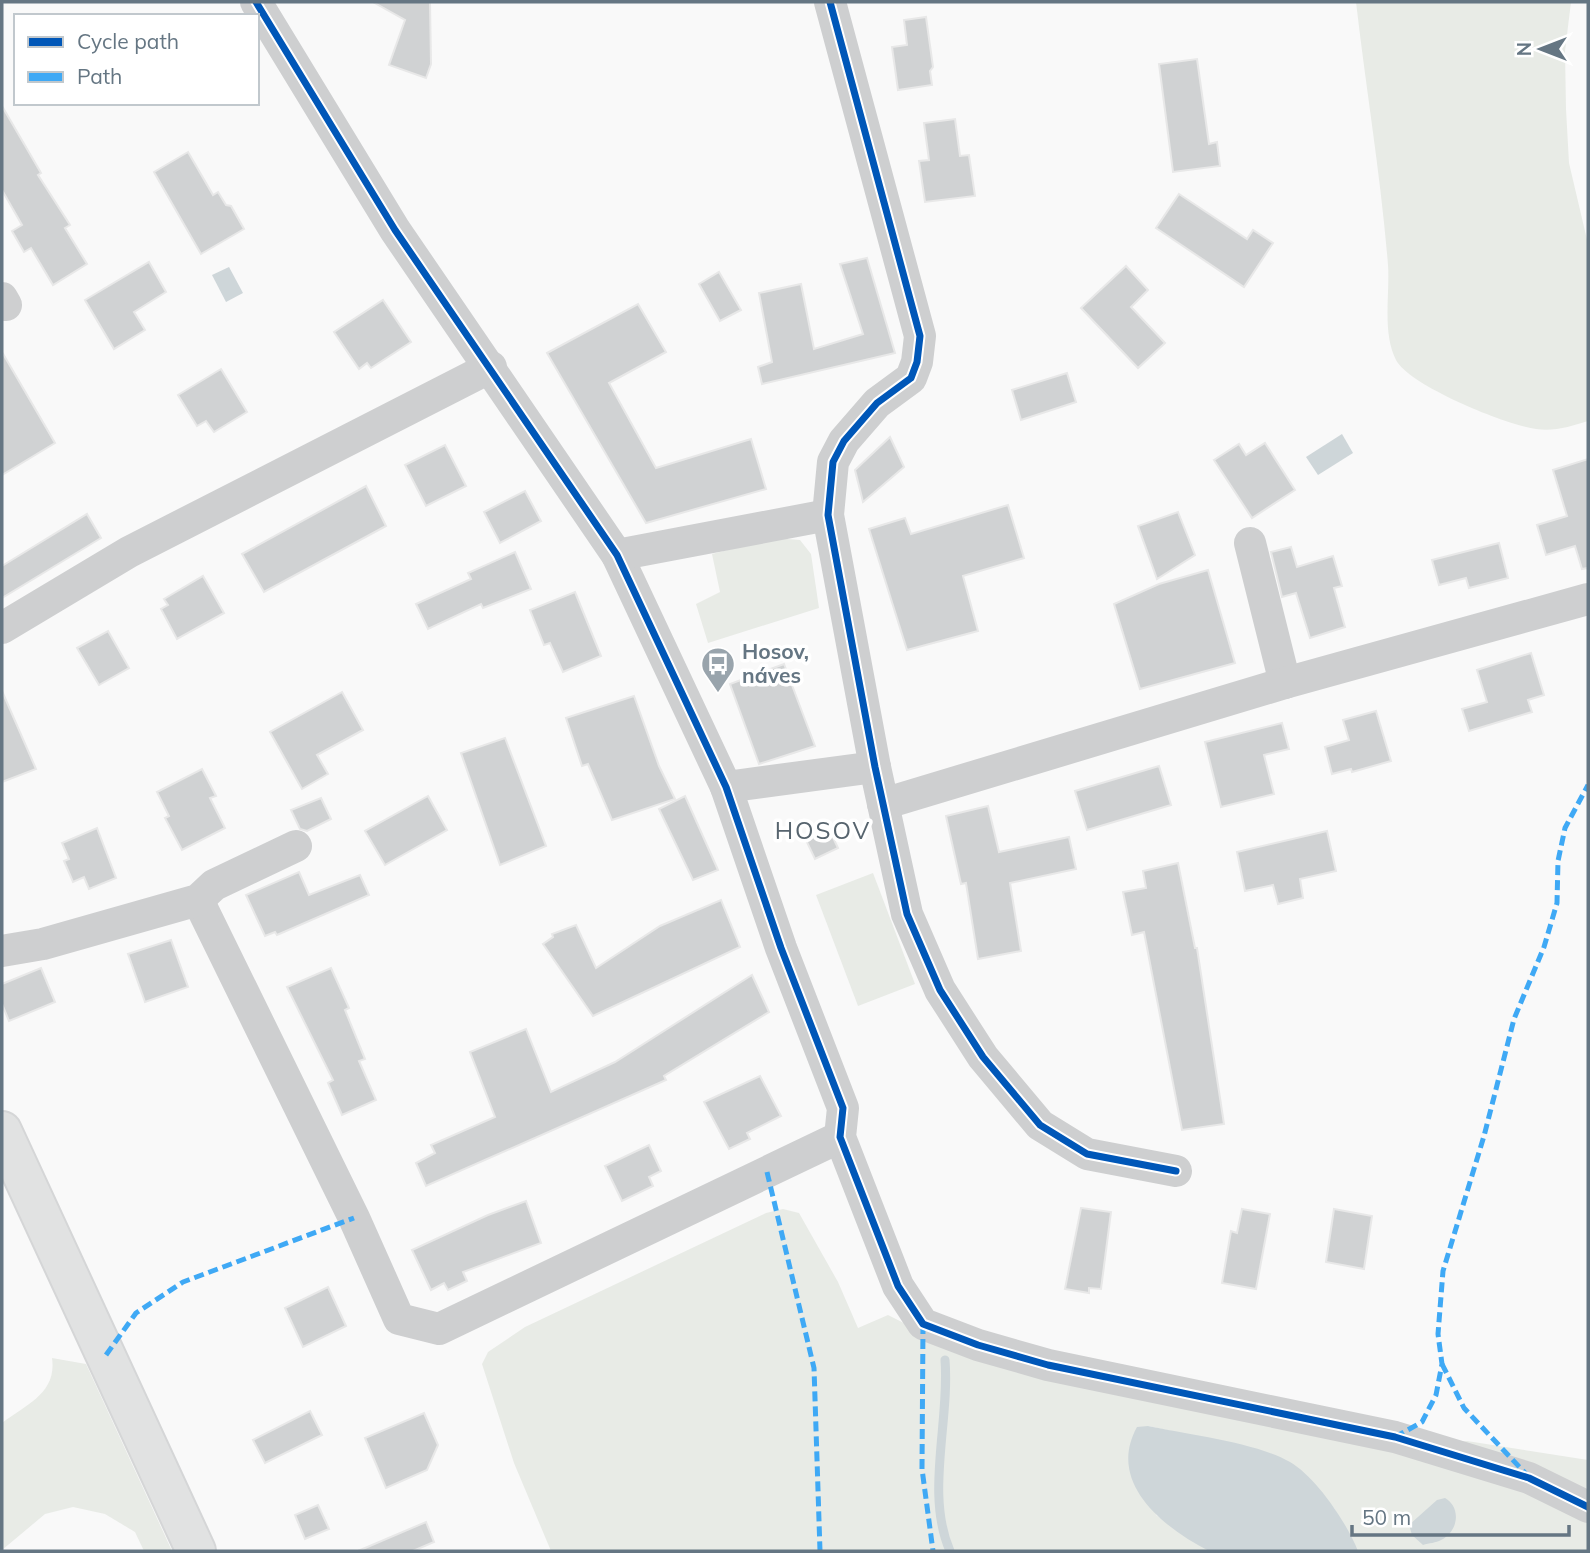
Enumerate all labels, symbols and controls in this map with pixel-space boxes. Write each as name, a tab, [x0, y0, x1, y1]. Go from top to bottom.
legend	[14, 14, 259, 105]
north arrow	[1506, 14, 1576, 84]
text: Cycle path	[77, 28, 179, 54]
text: N	[1512, 42, 1536, 56]
text: Path	[77, 63, 122, 89]
place label: Hosov, náves	[742, 638, 809, 688]
bus stop icon: Hosov, náves	[699, 645, 737, 694]
district label: HOSOV	[775, 815, 871, 845]
scale bar	[1352, 1494, 1569, 1538]
text: 50 m	[1362, 1504, 1411, 1530]

